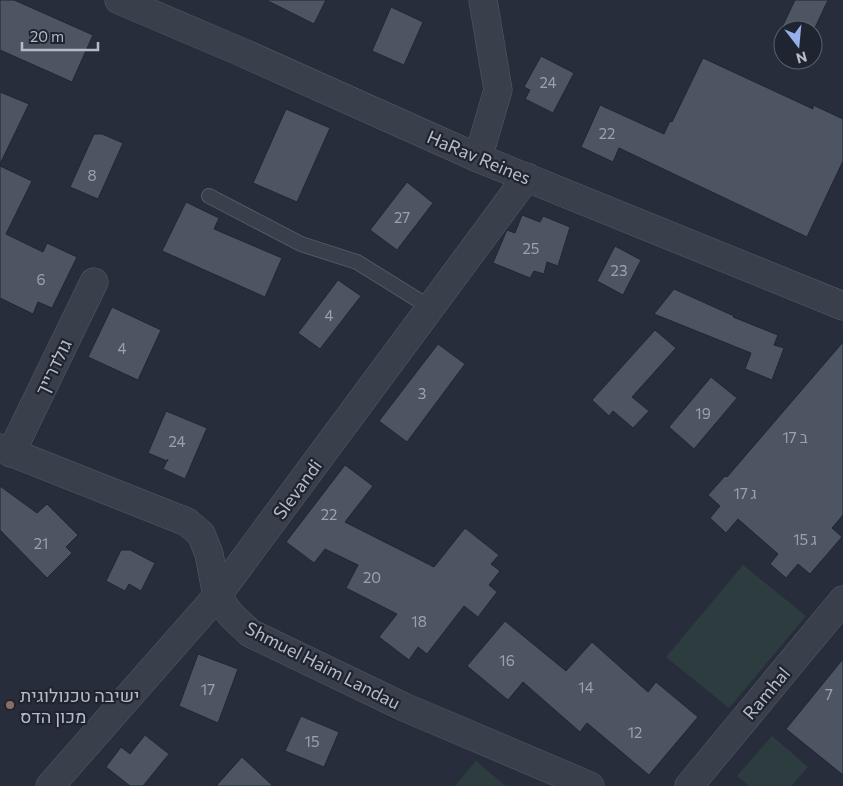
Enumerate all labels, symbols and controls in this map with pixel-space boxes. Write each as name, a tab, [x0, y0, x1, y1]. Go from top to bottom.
scale bar	[22, 20, 99, 52]
north arrow	[773, 20, 823, 70]
text: 20 m	[30, 27, 64, 45]
text: N	[794, 48, 809, 68]
house number: 24	[539, 73, 557, 91]
house number: 22	[599, 124, 615, 142]
street label: HaRav Reines	[424, 125, 534, 189]
house number: 8	[87, 166, 97, 184]
house number: 27	[394, 208, 410, 226]
house number: 25	[523, 239, 539, 257]
house number: 23	[611, 261, 627, 279]
house number: 6	[36, 270, 46, 288]
house number: 4	[325, 306, 334, 324]
street label: גולדרייך	[30, 335, 76, 399]
house number: 4	[118, 339, 127, 357]
house number: 3	[418, 384, 426, 402]
house number: 19	[695, 404, 711, 422]
house number: 17 ב	[782, 428, 808, 446]
house number: 24	[168, 432, 186, 450]
street label: Slevandi	[268, 455, 326, 523]
house number: 17 ג	[733, 484, 757, 502]
house number: 22	[321, 505, 337, 523]
house number: 15 ג	[793, 530, 817, 548]
house number: 21	[34, 534, 48, 552]
house number: 20	[363, 568, 381, 586]
house number: 18	[411, 612, 427, 630]
street label: Shmuel Haim Landau	[242, 616, 404, 714]
house number: 16	[499, 651, 515, 669]
street label: Ramhal	[738, 662, 794, 724]
house number: 14	[578, 678, 594, 696]
house number: 17	[201, 680, 215, 698]
place label: ישיבה טכנולוגית מכון הדס	[20, 684, 139, 727]
house number: 7	[825, 685, 833, 703]
marker: ישיבה טכנולוגית מכון הדס	[4, 699, 16, 711]
house number: 12	[628, 723, 642, 741]
house number: 15	[304, 732, 320, 750]

